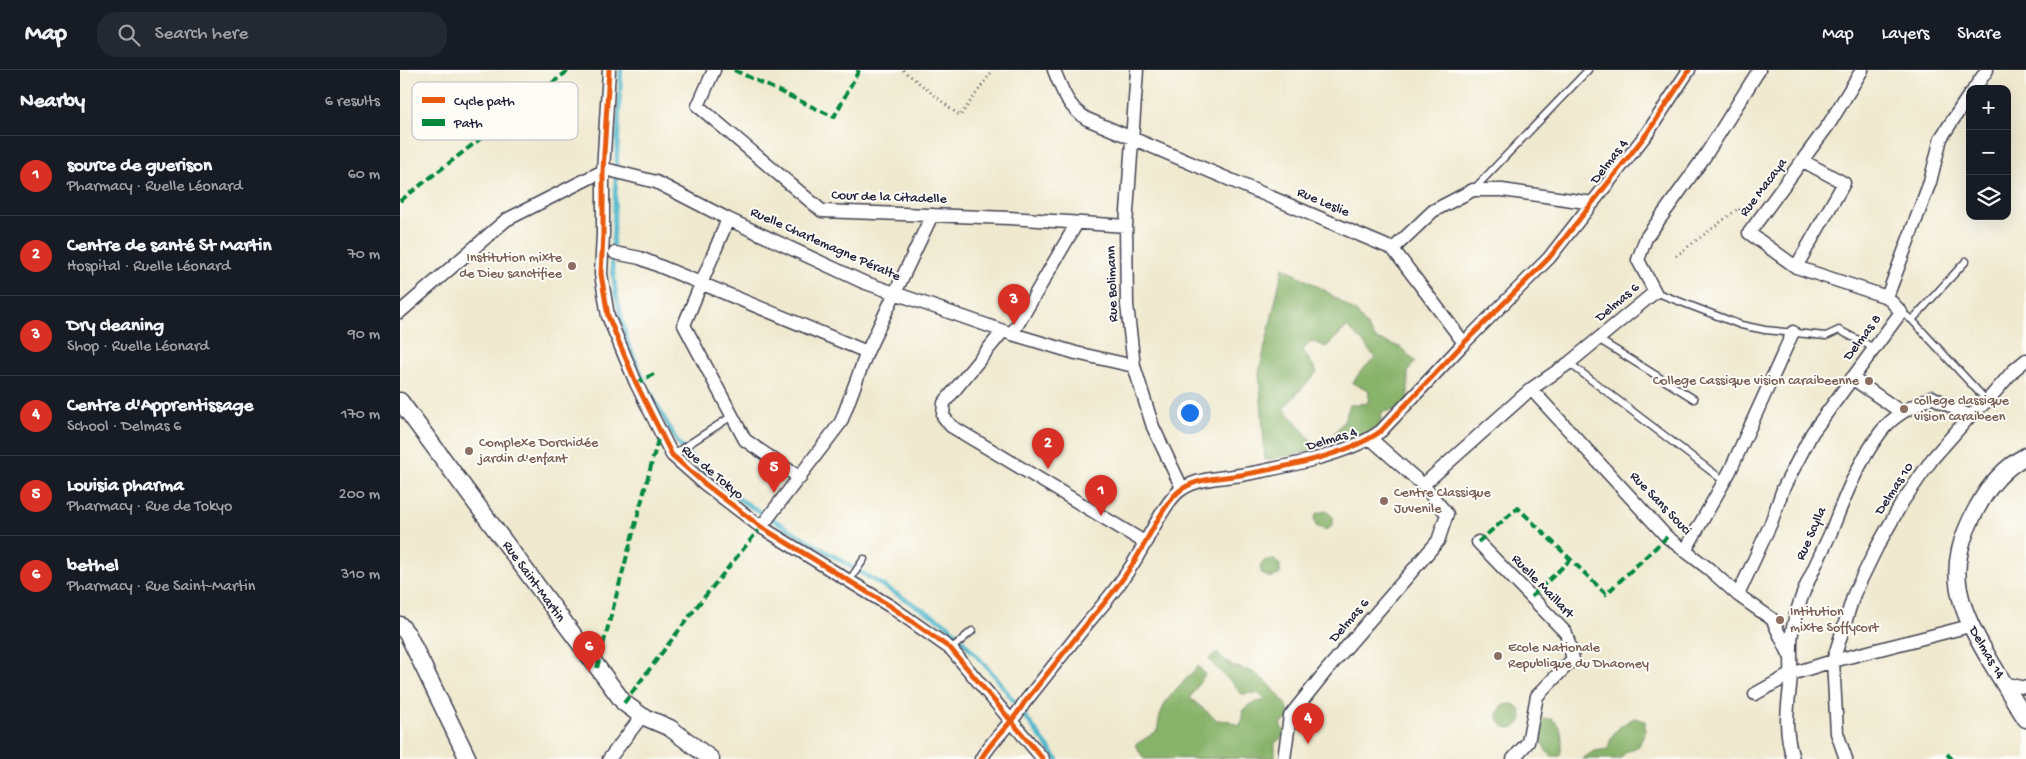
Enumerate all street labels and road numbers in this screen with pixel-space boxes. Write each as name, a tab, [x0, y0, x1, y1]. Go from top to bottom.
street label: Delmas 4	[1587, 136, 1633, 189]
street label: Rue Macaya	[1736, 154, 1792, 221]
street label: Rue Leslie	[1294, 184, 1352, 222]
street label: Cour de la Citadelle	[831, 187, 948, 209]
street label: Ruelle Charlemagne Péralte	[747, 204, 903, 286]
street label: Rue Bolimann	[1103, 245, 1123, 322]
street label: Delmas 6	[1592, 279, 1644, 327]
street label: Delmas 8	[1840, 311, 1886, 365]
street label: Delmas 4	[1304, 424, 1360, 456]
street label: Rue de Tokyo	[677, 442, 747, 504]
street label: Delmas 10	[1871, 460, 1918, 519]
street label: Rue Sans Souci	[1625, 469, 1695, 539]
street label: Rue Scylla	[1793, 504, 1832, 563]
street label: Rue Saint-Martin	[498, 538, 568, 626]
street label: Ruelle Maillart	[1507, 551, 1578, 624]
street label: Delmas 6	[1326, 595, 1374, 647]
street label: Delmas 14	[1964, 623, 2008, 683]

